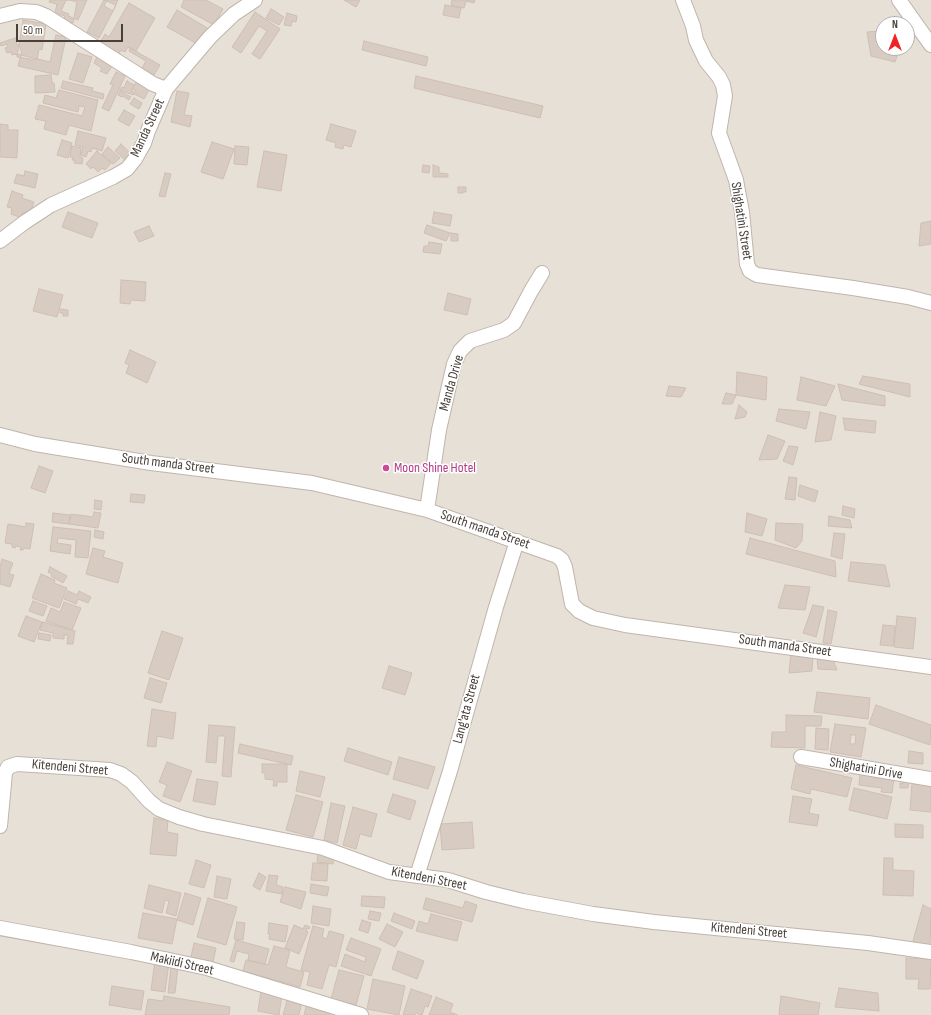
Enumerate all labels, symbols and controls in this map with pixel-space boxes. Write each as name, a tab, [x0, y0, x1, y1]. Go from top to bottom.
scale bar	[18, 16, 125, 42]
north arrow	[875, 16, 915, 56]
text: N	[892, 18, 898, 31]
text: 50 m	[23, 23, 43, 38]
street label: Manda Street	[127, 96, 169, 160]
street label: Shighatini Street	[727, 181, 755, 261]
street label: Manda Drive	[436, 353, 468, 413]
street label: South manda Street	[121, 450, 215, 478]
place label: Moon Shine Hotel	[394, 460, 476, 476]
marker: Moon Shine Hotel	[381, 463, 391, 473]
street label: South manda Street	[438, 507, 532, 553]
street label: South manda Street	[738, 631, 832, 661]
street label: Lang'ata Street	[450, 672, 484, 746]
street label: Shighatini Drive	[828, 754, 904, 784]
street label: Kitendeni Street	[31, 756, 109, 780]
street label: Kitendeni Street	[390, 863, 468, 895]
street label: Kitendeni Street	[710, 919, 788, 943]
street label: Makiidi Street	[149, 949, 215, 979]

